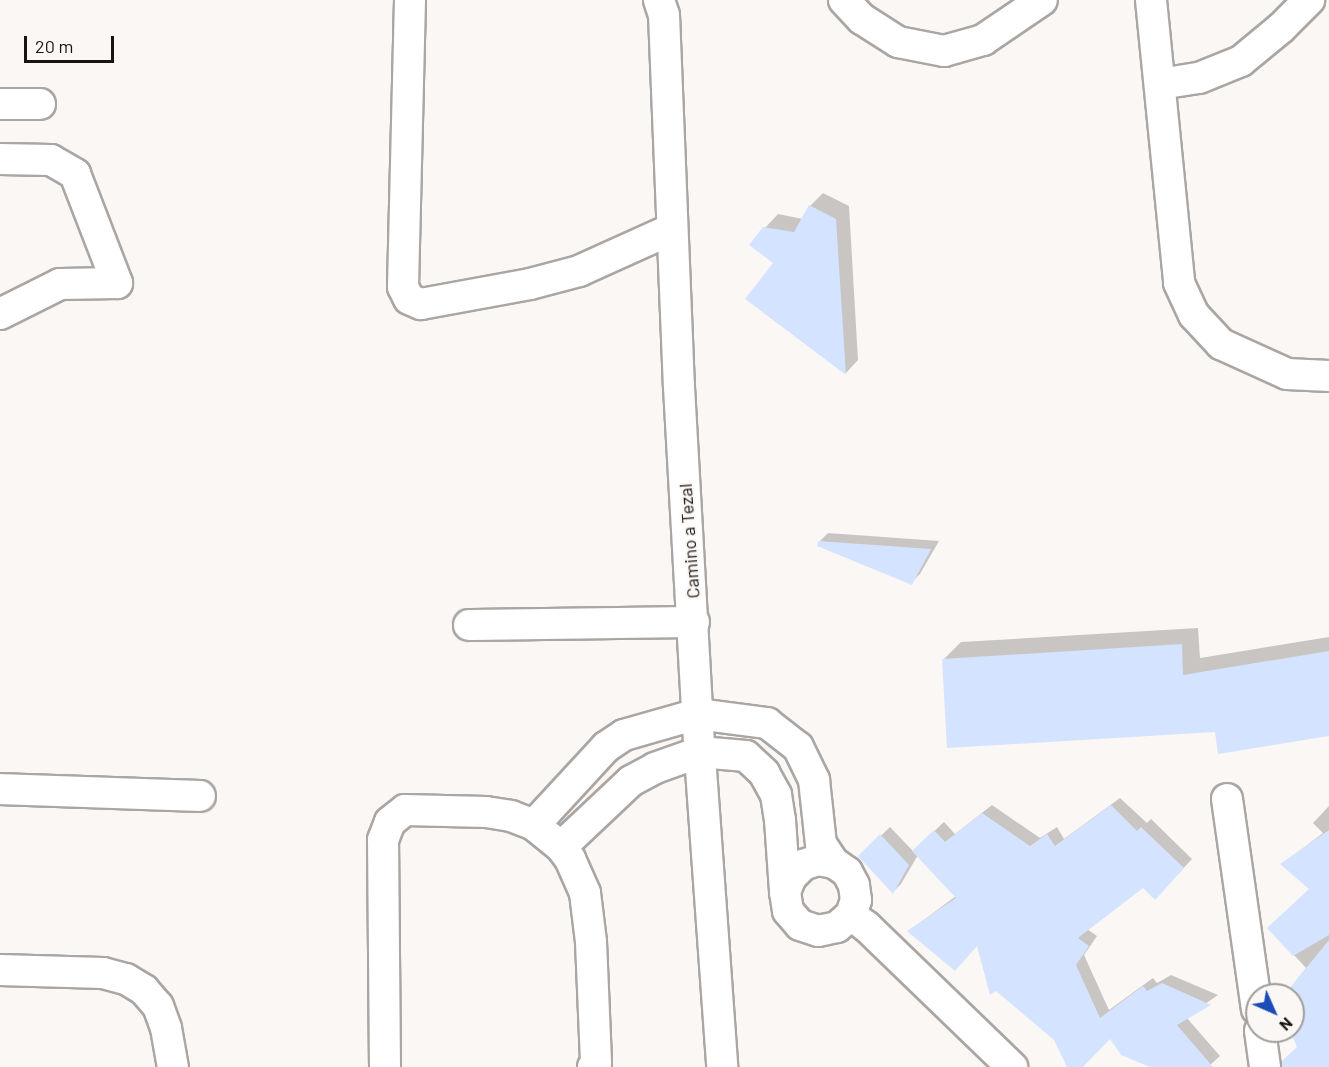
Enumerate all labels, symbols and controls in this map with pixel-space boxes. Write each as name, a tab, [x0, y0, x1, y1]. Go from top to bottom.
scale bar	[27, 24, 117, 62]
text: 20 m	[35, 35, 73, 57]
street label: Camino a Tezal	[674, 483, 704, 599]
north arrow	[1245, 983, 1305, 1043]
text: N	[1276, 1014, 1297, 1035]

